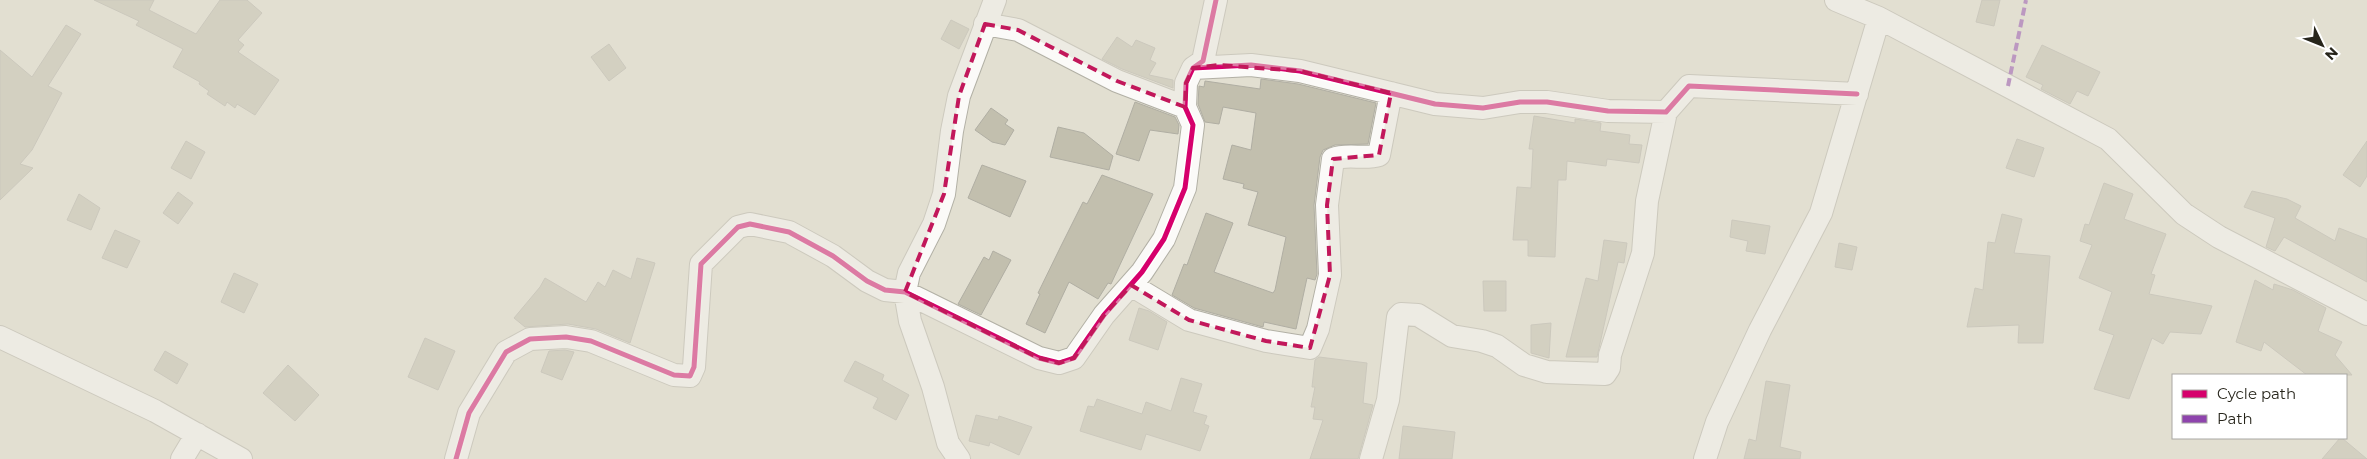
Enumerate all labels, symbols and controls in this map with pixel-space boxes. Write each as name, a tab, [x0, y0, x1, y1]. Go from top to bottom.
north arrow	[2297, 20, 2347, 70]
text: N	[2321, 44, 2342, 64]
legend	[2172, 374, 2347, 439]
text: Cycle path	[2217, 384, 2296, 403]
text: Path	[2217, 409, 2253, 428]

